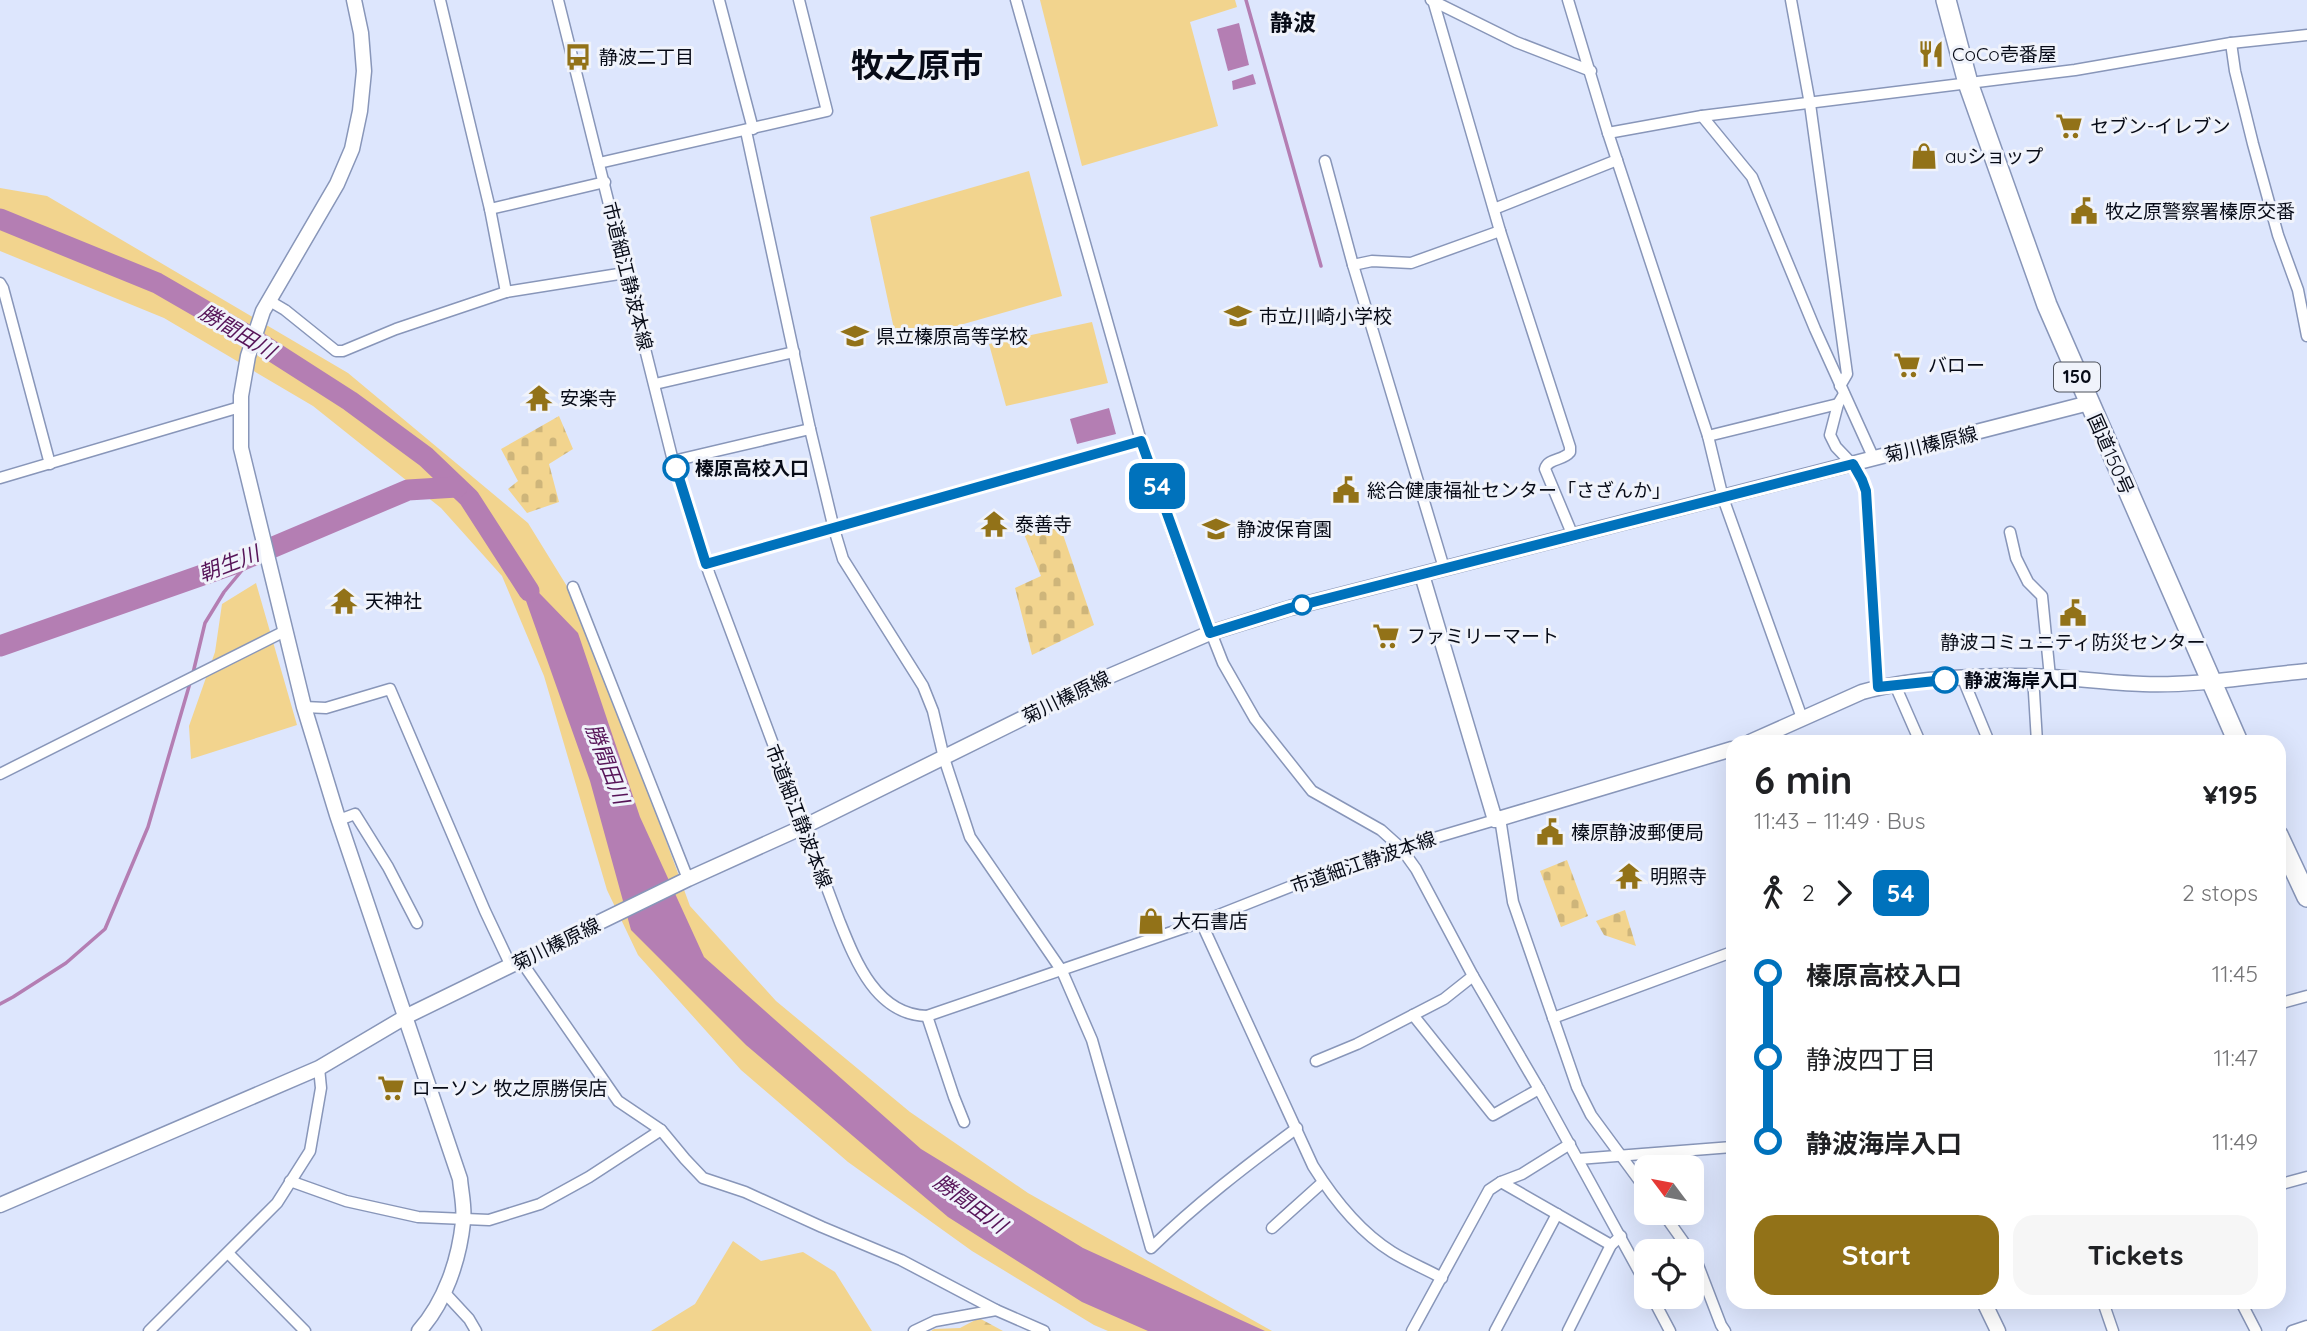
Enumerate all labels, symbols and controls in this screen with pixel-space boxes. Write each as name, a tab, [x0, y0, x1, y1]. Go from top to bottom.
district label: 静波	[1270, 8, 1316, 37]
restaurant icon: CoCo壱番屋	[1916, 39, 1946, 69]
bus stop icon: 静波二丁目	[563, 42, 593, 72]
place label: CoCo壱番屋	[1952, 42, 2057, 66]
district label: 牧之原市	[851, 44, 983, 85]
place label: 静波二丁目	[599, 45, 694, 69]
supermarket icon: セブン-イレブン	[2054, 111, 2084, 141]
place label: セブン-イレブン	[2090, 114, 2230, 138]
shop icon: auショップ	[1909, 141, 1939, 171]
place label: auショップ	[1945, 144, 2043, 168]
public building icon: 牧之原警察署榛原交番	[2069, 196, 2099, 226]
street label: 市道細江静波本線	[598, 199, 658, 353]
place label: 牧之原警察署榛原交番	[2105, 199, 2295, 223]
water label: 勝間田川	[195, 298, 282, 365]
school or university icon: 市立川崎小学校	[1223, 301, 1253, 331]
place label: 市立川崎小学校	[1259, 304, 1392, 328]
school or university icon: 県立榛原高等学校	[840, 321, 870, 351]
place label: 県立榛原高等学校	[876, 324, 1028, 348]
supermarket icon: バロー	[1892, 350, 1922, 380]
place label: バロー	[1928, 353, 1985, 377]
road number: 150	[2054, 362, 2100, 391]
temple icon: 安楽寺	[524, 383, 554, 413]
place label: 安楽寺	[560, 386, 617, 410]
street label: 国道150号	[2083, 410, 2139, 498]
street label: 菊川榛原線	[1882, 421, 1980, 467]
marker: 榛原高校入口	[663, 455, 689, 481]
place label: 榛原高校入口	[695, 456, 809, 480]
line badge: 54	[1126, 463, 1188, 509]
text: 54	[1143, 471, 1171, 501]
public building icon: 総合健康福祉センター「さざんか」	[1331, 475, 1361, 505]
place label: 総合健康福祉センター「さざんか」	[1367, 478, 1671, 502]
temple icon: 泰善寺	[979, 509, 1009, 539]
place label: 泰善寺	[1015, 512, 1072, 536]
school or university icon: 静波保育園	[1201, 514, 1231, 544]
place label: 静波保育園	[1237, 517, 1332, 541]
water label: 朝生川	[195, 539, 265, 586]
temple icon: 天神社	[329, 586, 359, 616]
place label: 天神社	[365, 589, 422, 613]
unlabelled marker	[1292, 595, 1312, 615]
public building icon: 静波コミュニティ防災センター	[2058, 598, 2088, 628]
supermarket icon: ファミリーマート	[1371, 621, 1401, 651]
place label: ファミリーマート	[1407, 624, 1559, 648]
place label: 静波コミュニティ防災センター	[1941, 630, 2205, 654]
street label: 菊川榛原線	[1018, 665, 1114, 729]
marker: 静波海岸入口	[1932, 667, 1958, 693]
place label: 静波海岸入口	[1964, 668, 2078, 692]
water label: 勝間田川	[581, 720, 636, 809]
street label: 市道細江静波本線	[761, 741, 837, 891]
text: 6 min	[1754, 756, 1852, 804]
text: ¥195	[2203, 778, 2258, 811]
text: 11:43 – 11:49 · Bus	[1754, 806, 1926, 835]
public building icon: 榛原静波郵便局	[1535, 817, 1565, 847]
place label: 榛原静波郵便局	[1571, 820, 1704, 844]
street label: 市道細江静波本線	[1287, 826, 1439, 898]
temple icon: 明照寺	[1614, 861, 1644, 891]
place label: 明照寺	[1650, 864, 1707, 888]
icon: walk	[1754, 874, 1792, 912]
icon: forward	[1825, 874, 1863, 912]
text: 2	[1802, 878, 1815, 907]
text: 54	[1887, 878, 1915, 908]
text: 2 stops	[2182, 878, 2258, 907]
shop icon: 大石書店	[1136, 906, 1166, 936]
place label: 大石書店	[1172, 909, 1248, 933]
street label: 菊川榛原線	[508, 912, 604, 976]
text: 榛原高校入口	[1806, 959, 1962, 992]
text: 11:45	[2212, 959, 2258, 988]
text: 静波四丁目	[1806, 1043, 1936, 1076]
text: 11:47	[2213, 1043, 2258, 1072]
supermarket icon: ローソン 牧之原勝俣店	[376, 1073, 406, 1103]
place label: ローソン 牧之原勝俣店	[412, 1076, 607, 1100]
text: 静波海岸入口	[1806, 1127, 1962, 1160]
text: 11:49	[2212, 1127, 2258, 1156]
north arrow	[1634, 1155, 1704, 1225]
map controls	[1634, 1155, 1704, 1309]
water label: 勝間田川	[929, 1168, 1014, 1240]
button: Start	[1754, 1215, 1999, 1295]
button: Tickets	[2013, 1215, 2258, 1295]
button: locate	[1634, 1239, 1704, 1309]

